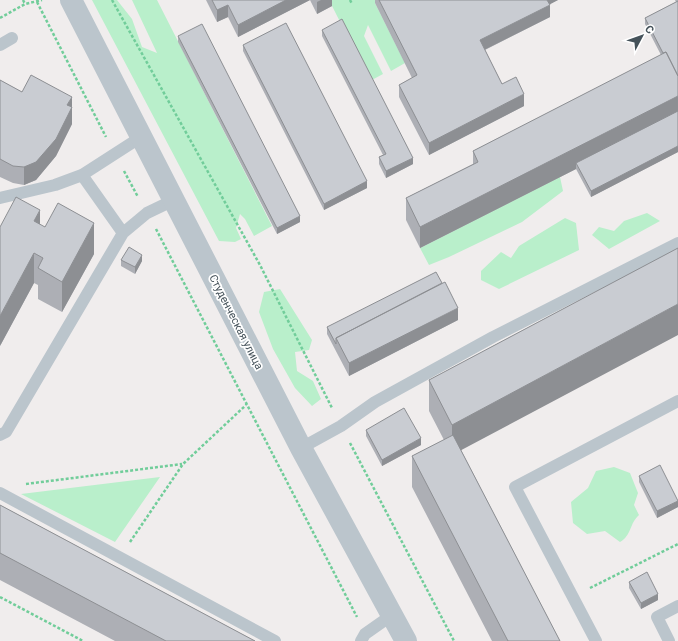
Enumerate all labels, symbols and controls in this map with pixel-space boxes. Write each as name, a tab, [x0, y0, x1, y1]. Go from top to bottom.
north arrow	[622, 16, 662, 56]
text: С	[642, 23, 656, 37]
street label: Студенческая улица	[206, 272, 266, 372]

